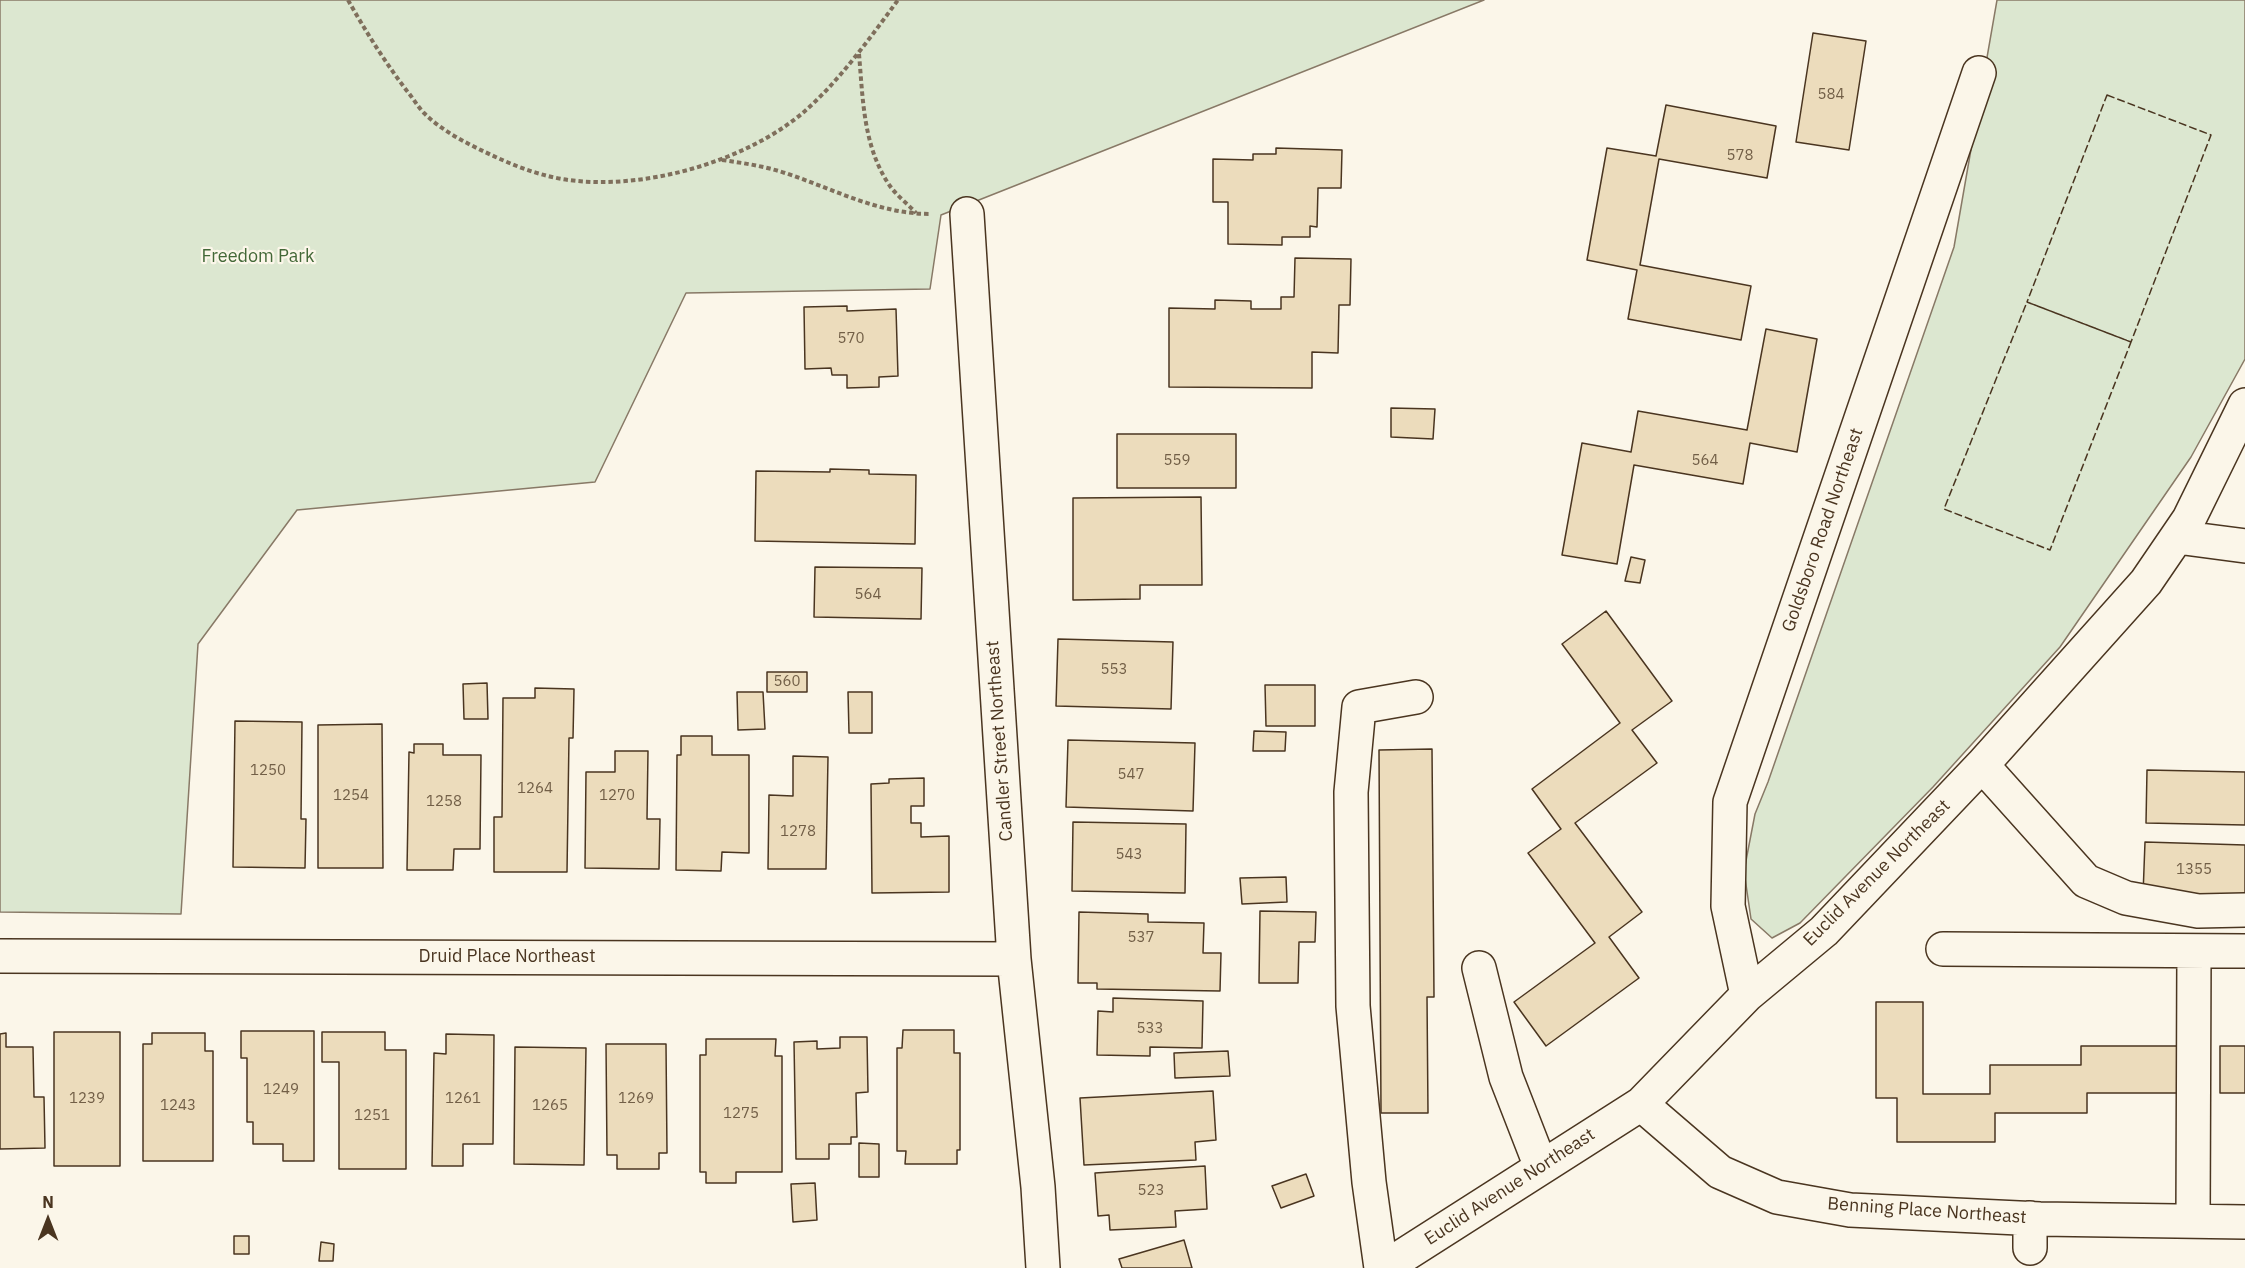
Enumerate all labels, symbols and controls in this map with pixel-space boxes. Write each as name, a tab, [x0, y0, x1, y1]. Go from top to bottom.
house number: 584	[1818, 86, 1844, 104]
house number: 578	[1727, 147, 1753, 165]
park label: Freedom Park	[202, 246, 314, 268]
house number: 570	[838, 330, 864, 348]
street label: Goldsboro Road Northeast	[1778, 425, 1868, 635]
house number: 559	[1164, 452, 1190, 470]
house number: 564	[1692, 452, 1718, 470]
house number: 564	[855, 586, 881, 604]
street label: Candler Street Northeast	[982, 640, 1018, 842]
house number: 553	[1101, 661, 1127, 679]
house number: 560	[774, 673, 800, 691]
house number: 1250	[250, 762, 286, 780]
house number: 547	[1118, 766, 1144, 784]
house number: 1264	[517, 780, 553, 798]
house number: 1254	[333, 787, 369, 805]
house number: 1270	[599, 787, 635, 805]
house number: 1258	[426, 793, 462, 811]
street label: Euclid Avenue Northeast	[1799, 795, 1955, 951]
house number: 1278	[780, 823, 816, 841]
house number: 543	[1116, 846, 1142, 864]
house number: 1355	[2176, 861, 2212, 879]
house number: 537	[1128, 929, 1154, 947]
street label: Druid Place Northeast	[418, 946, 596, 968]
house number: 533	[1137, 1020, 1163, 1038]
house number: 1249	[263, 1081, 299, 1099]
house number: 1239	[69, 1090, 105, 1108]
house number: 1261	[445, 1090, 481, 1108]
house number: 1269	[618, 1090, 654, 1108]
house number: 1243	[160, 1097, 196, 1115]
house number: 1265	[532, 1097, 568, 1115]
house number: 1275	[723, 1105, 759, 1123]
house number: 1251	[354, 1107, 390, 1125]
street label: Euclid Avenue Northeast	[1421, 1124, 1599, 1250]
house number: 523	[1138, 1182, 1164, 1200]
north arrow	[18, 1190, 78, 1250]
text: N	[42, 1192, 54, 1212]
street label: Benning Place Northeast	[1827, 1193, 2027, 1229]

